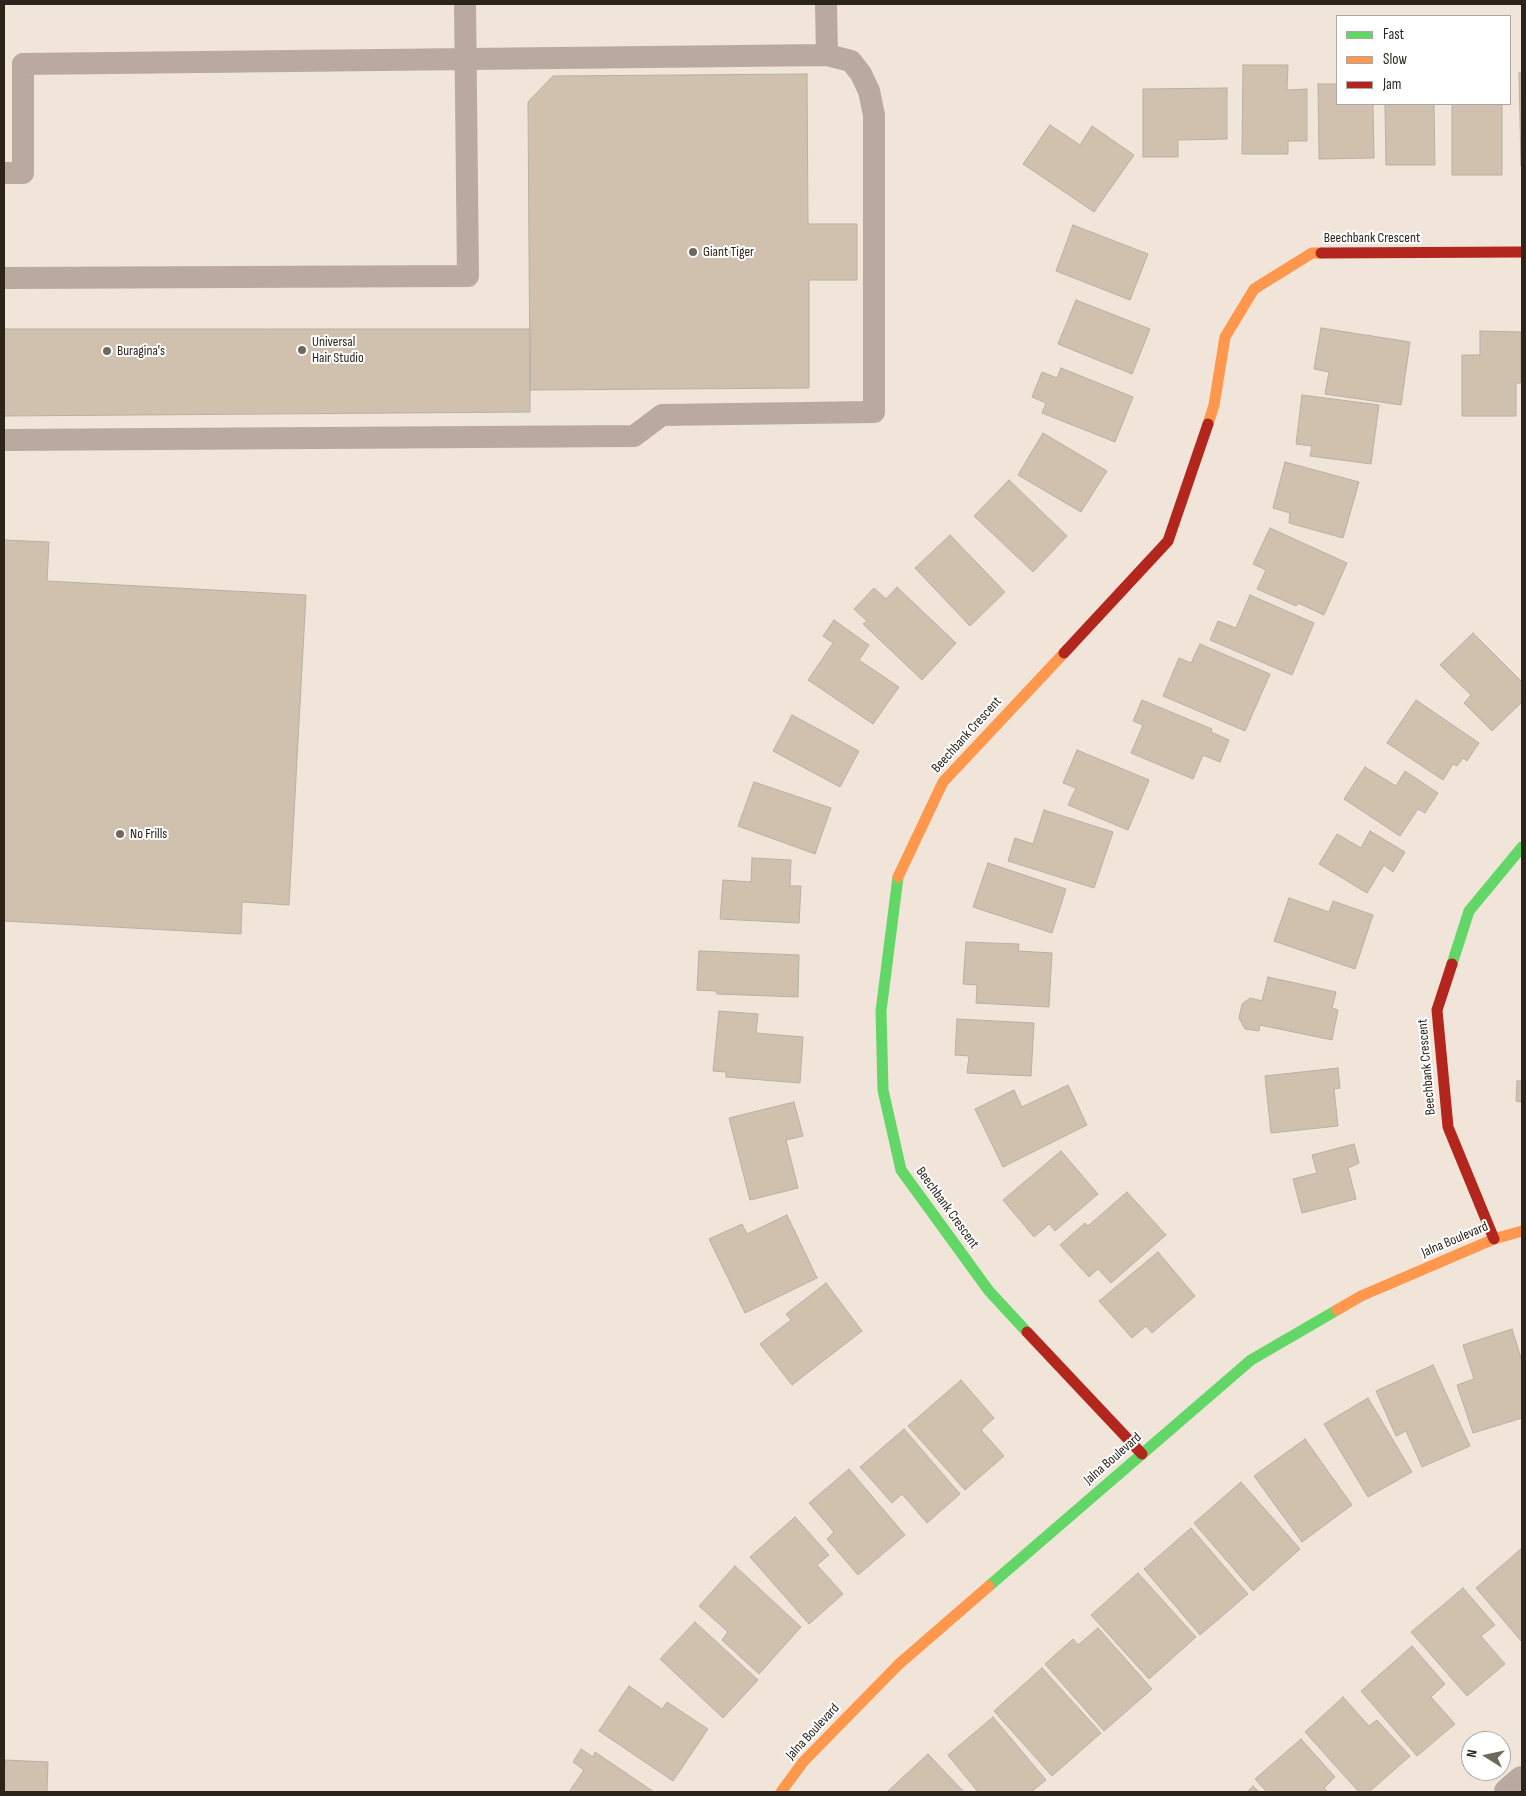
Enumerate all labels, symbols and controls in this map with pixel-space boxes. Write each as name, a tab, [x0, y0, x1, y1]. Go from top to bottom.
legend	[1336, 15, 1511, 105]
text: Fast	[1383, 25, 1404, 44]
text: Slow	[1383, 50, 1407, 69]
text: Jam	[1383, 75, 1401, 94]
street label: Beechbank Crescent	[1324, 230, 1420, 246]
place label: Giant Tiger	[703, 244, 754, 260]
marker: Giant Tiger	[687, 246, 699, 258]
place label: Universal Hair Studio	[312, 334, 364, 367]
place label: Buragina's	[117, 343, 165, 359]
marker: Universal Hair Studio	[296, 344, 308, 356]
marker: Buragina's	[101, 345, 113, 357]
street label: Beechbank Crescent	[928, 694, 1006, 776]
place label: No Frills	[130, 826, 167, 842]
marker: No Frills	[114, 828, 126, 840]
street label: Beechbank Crescent	[1414, 1018, 1440, 1116]
street label: Beechbank Crescent	[912, 1164, 982, 1252]
street label: Jalna Boulevard	[1419, 1218, 1491, 1262]
street label: Jalna Boulevard	[1081, 1429, 1145, 1489]
street label: Jalna Boulevard	[783, 1700, 843, 1764]
north arrow	[1461, 1731, 1511, 1781]
text: N	[1463, 1748, 1481, 1759]

